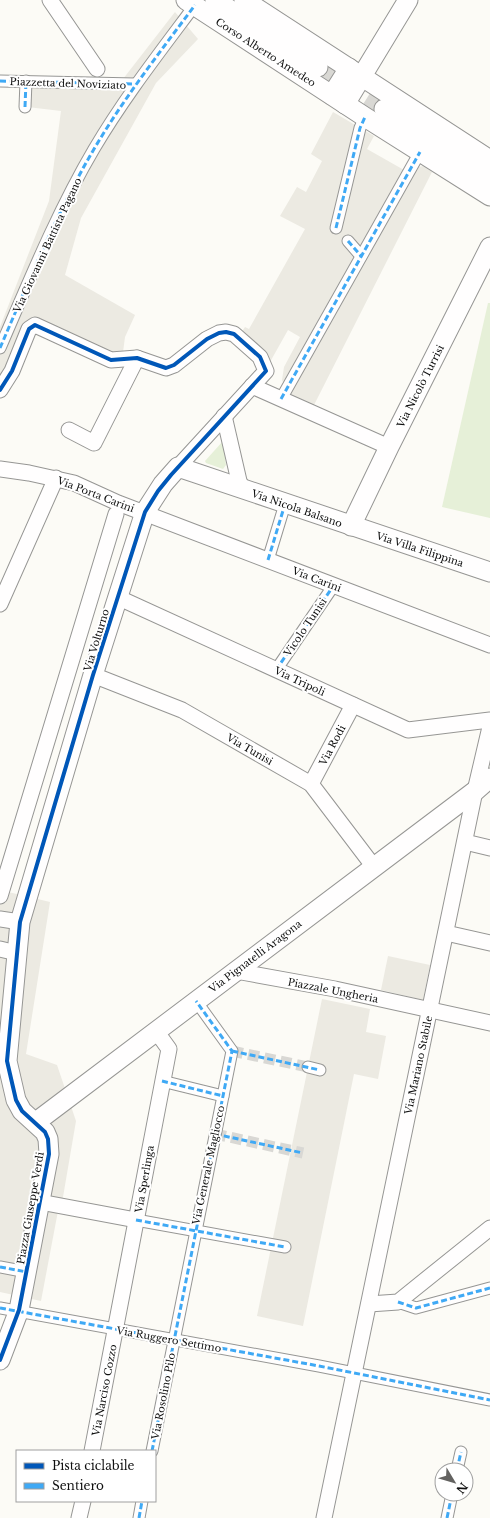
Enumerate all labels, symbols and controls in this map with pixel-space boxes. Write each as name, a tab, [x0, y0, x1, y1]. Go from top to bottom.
street label: Corso Alberto Amedeo	[213, 15, 319, 90]
street label: Piazzetta del Noviziato	[10, 75, 127, 92]
street label: Via Giovanni Battista Pagano	[10, 175, 85, 316]
street label: Via Nicolò Turrisi	[394, 342, 447, 431]
street label: Via Porta Carini	[55, 473, 137, 515]
street label: Via Nicola Balsano	[249, 487, 344, 530]
street label: Via Villa Filippina	[374, 529, 466, 570]
street label: Via Carini	[290, 564, 344, 595]
street label: Vicolo Tunisi	[281, 595, 330, 660]
street label: Via Volturno	[81, 607, 112, 674]
street label: Via Tripoli	[271, 664, 328, 699]
street label: Via Rodi	[316, 722, 349, 769]
street label: Via Tunisi	[223, 730, 276, 768]
street label: Via Pignatelli Aragona	[205, 917, 305, 996]
street label: Piazzale Ungheria	[287, 975, 380, 1006]
street label: Via Mariano Stabile	[401, 1014, 435, 1117]
street label: Via Generale Magliocco	[189, 1104, 228, 1227]
street label: Via Sperlinga	[132, 1144, 157, 1215]
street label: Piazza Giuseppe Verdi	[14, 1150, 47, 1265]
street label: Via Ruggero Settimo	[115, 1324, 223, 1355]
street label: Via Narciso Cozzo	[89, 1343, 120, 1438]
street label: Via Rosolino Pilo	[149, 1351, 178, 1441]
legend	[16, 1450, 156, 1502]
text: Pista ciclabile	[52, 1458, 135, 1473]
north arrow	[434, 1462, 474, 1502]
text: Sentiero	[52, 1478, 104, 1493]
text: N	[453, 1480, 471, 1497]

